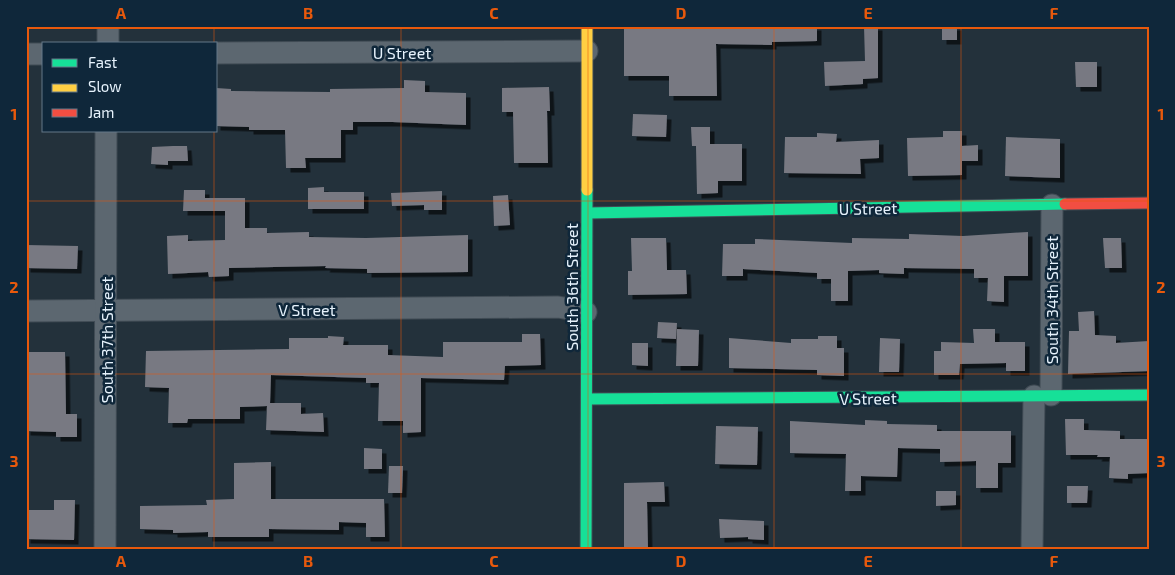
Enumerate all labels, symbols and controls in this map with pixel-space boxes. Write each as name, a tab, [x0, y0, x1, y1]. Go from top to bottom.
text: A	[116, 3, 127, 22]
text: B	[303, 3, 313, 22]
text: C	[489, 3, 499, 22]
text: D	[676, 3, 687, 22]
text: E	[863, 3, 873, 22]
text: F	[1050, 3, 1059, 22]
legend	[42, 42, 218, 132]
street label: U Street	[373, 43, 431, 62]
text: Fast	[88, 53, 118, 71]
text: Slow	[88, 77, 122, 95]
text: Jam	[88, 103, 114, 121]
text: 1	[11, 104, 17, 123]
text: 1	[1158, 104, 1164, 123]
street label: U Street	[838, 198, 898, 218]
street label: South 36th Street	[562, 223, 581, 351]
street label: South 34th Street	[1042, 236, 1061, 364]
text: 2	[9, 277, 19, 296]
street label: South 37th Street	[97, 277, 116, 403]
text: 2	[1156, 277, 1166, 296]
street label: V Street	[278, 300, 336, 319]
street label: V Street	[839, 388, 897, 408]
text: 3	[9, 451, 19, 470]
text: 3	[1156, 451, 1166, 470]
text: A	[116, 551, 127, 570]
text: B	[303, 551, 313, 570]
text: C	[489, 551, 499, 570]
text: D	[676, 551, 687, 570]
text: E	[863, 551, 873, 570]
text: F	[1050, 551, 1059, 570]

